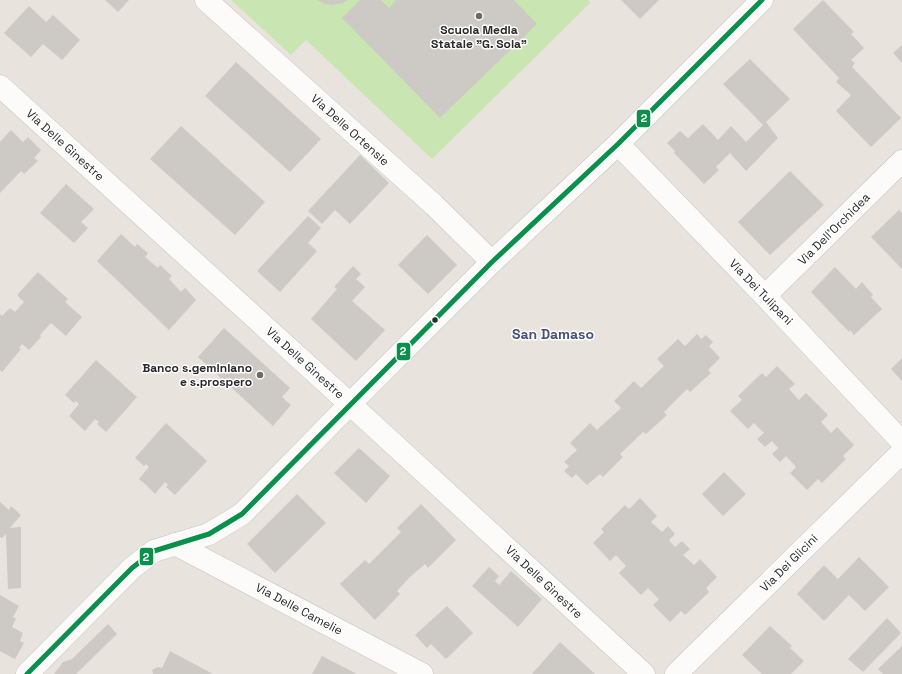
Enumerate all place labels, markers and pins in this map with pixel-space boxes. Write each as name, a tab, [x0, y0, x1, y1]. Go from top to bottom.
marker: Scuola Media Statale "G. Sola"	[474, 11, 484, 21]
place label: Scuola Media Statale "G. Sola"	[431, 22, 527, 52]
unlabelled marker	[430, 315, 440, 325]
place label: Banco s.geminiano e s.prospero	[142, 360, 252, 390]
marker: Banco s.geminiano e s.prospero	[255, 370, 265, 380]

